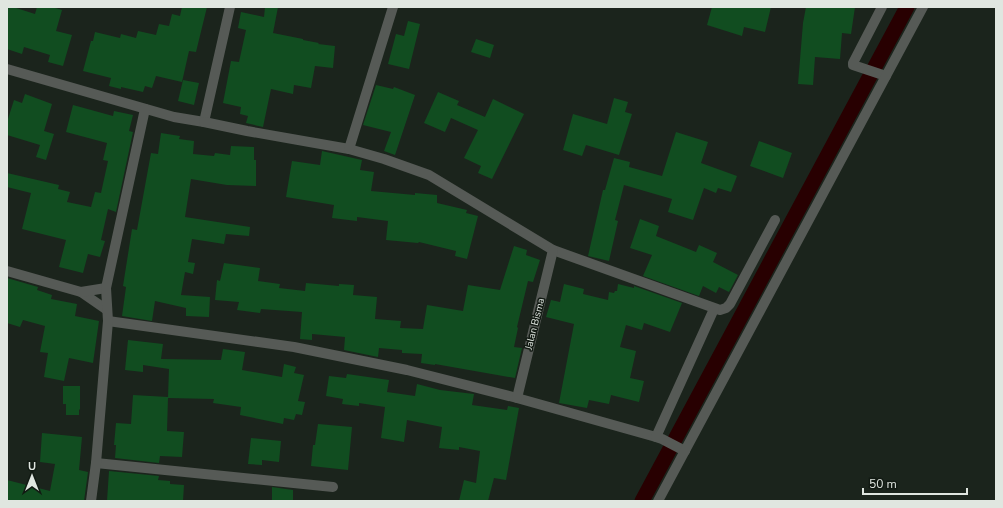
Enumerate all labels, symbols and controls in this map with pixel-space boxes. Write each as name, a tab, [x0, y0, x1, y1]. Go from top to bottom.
street label: Jalan Bisma	[522, 297, 548, 352]
north arrow	[12, 456, 52, 496]
text: U	[28, 459, 36, 474]
scale bar	[863, 470, 967, 496]
text: 50 m	[869, 476, 897, 492]

